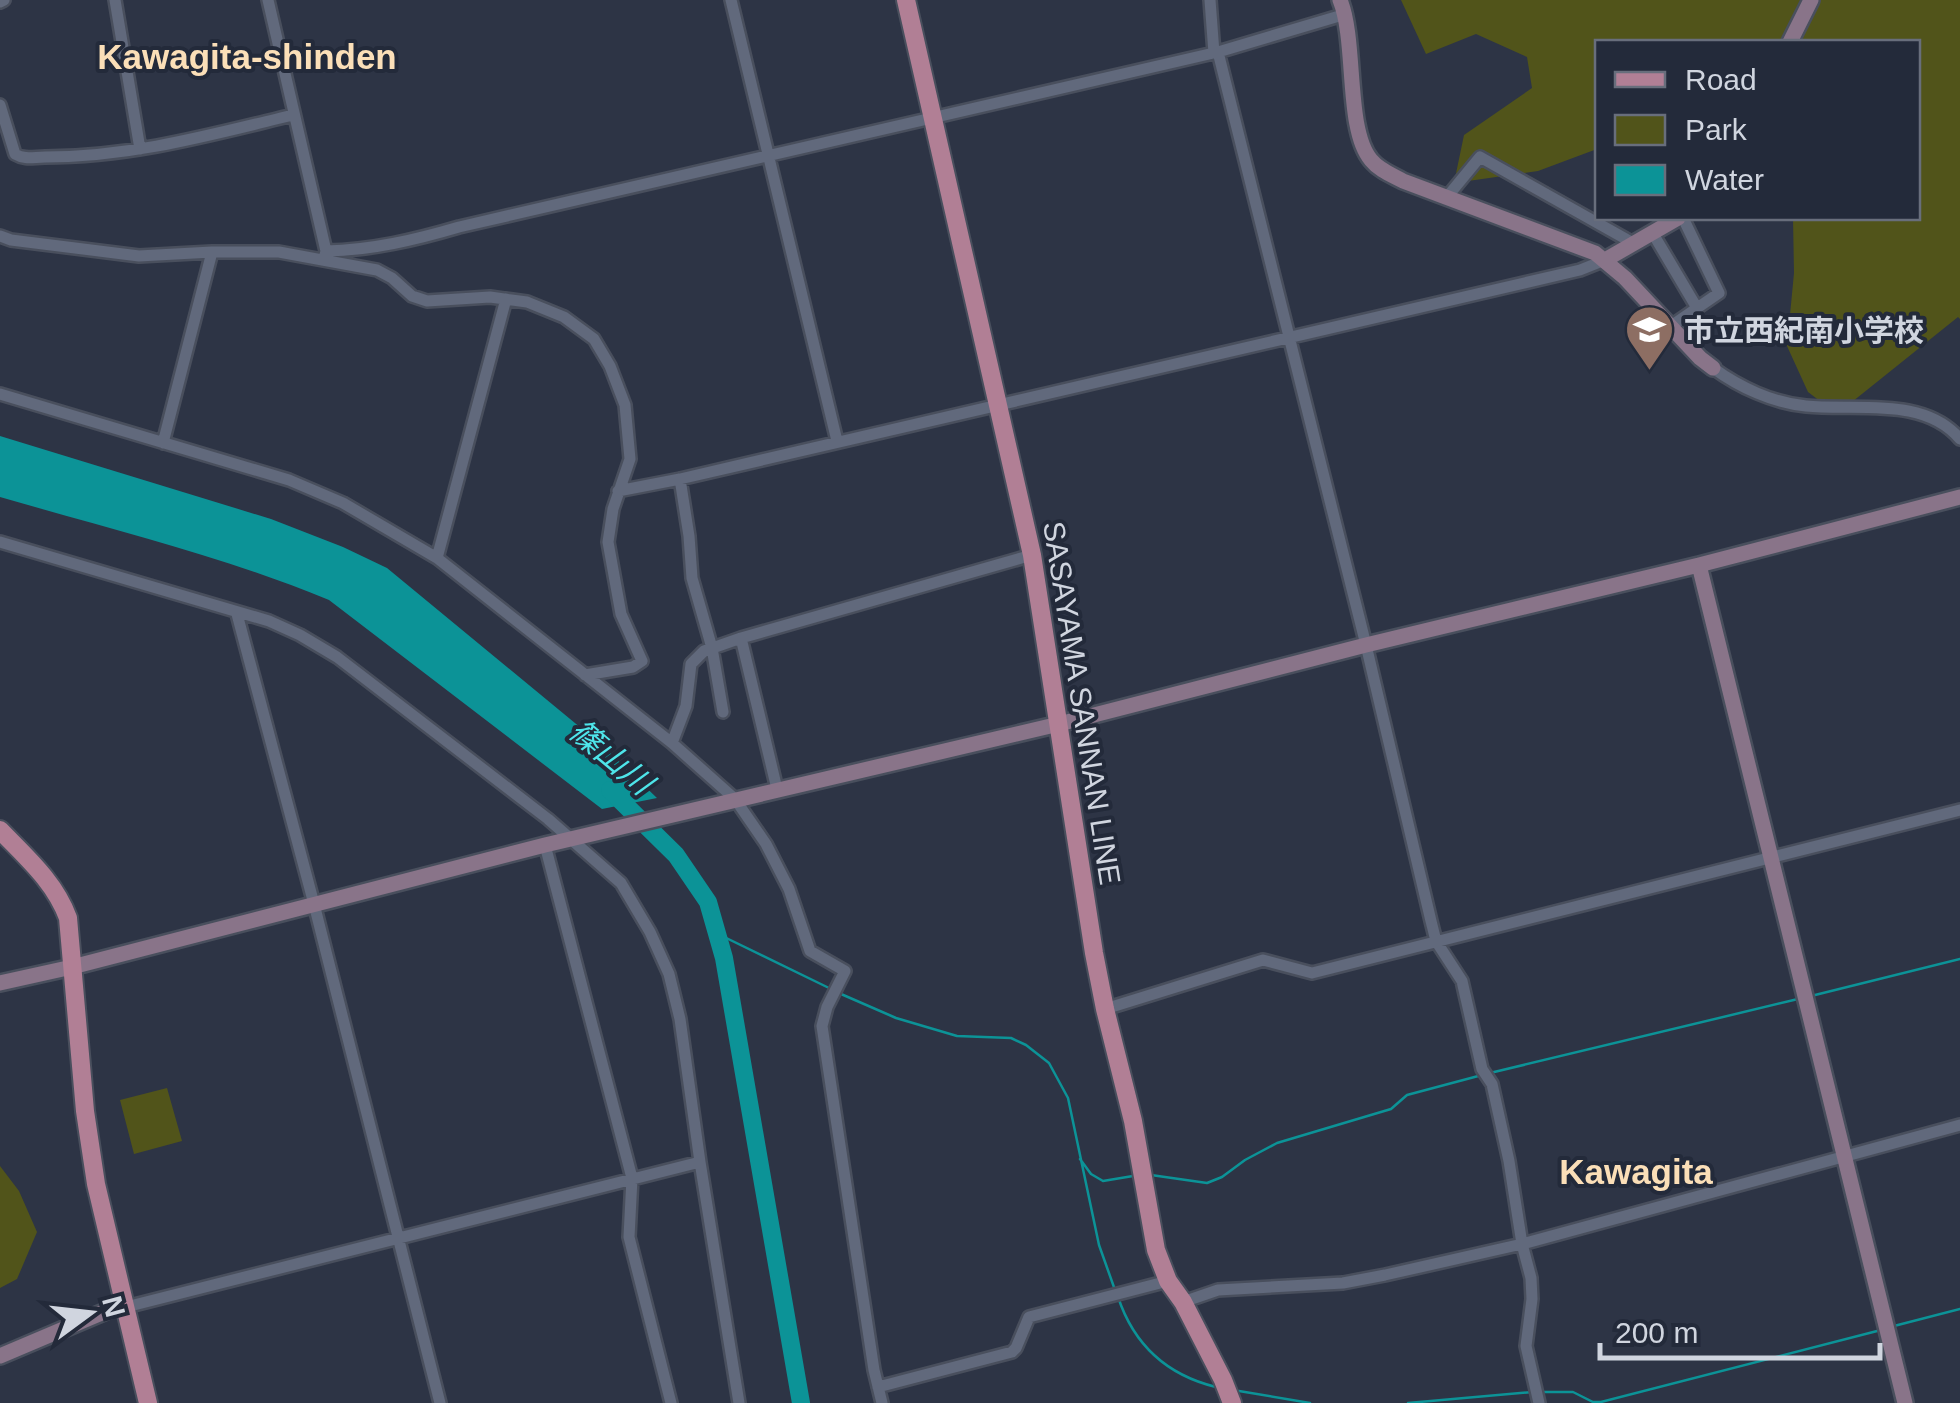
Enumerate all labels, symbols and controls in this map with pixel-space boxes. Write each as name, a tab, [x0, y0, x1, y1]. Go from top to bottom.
district label: Kawagita-shinden	[97, 37, 397, 76]
legend	[1595, 40, 1920, 220]
text: Road	[1685, 63, 1757, 96]
text: Park	[1685, 113, 1748, 146]
text: Water	[1685, 163, 1764, 196]
school or university icon: 市立西紀南小学校	[1623, 304, 1675, 372]
place label: 市立西紀南小学校	[1684, 314, 1924, 347]
street label: SASAYAMA SANNAN LINE	[1037, 519, 1127, 887]
water label: 篠山川	[563, 712, 662, 804]
district label: Kawagita	[1559, 1152, 1713, 1191]
north arrow	[40, 1263, 140, 1363]
text: N	[96, 1293, 131, 1320]
scale bar	[1600, 1298, 1880, 1360]
text: 200 m	[1615, 1316, 1698, 1349]

